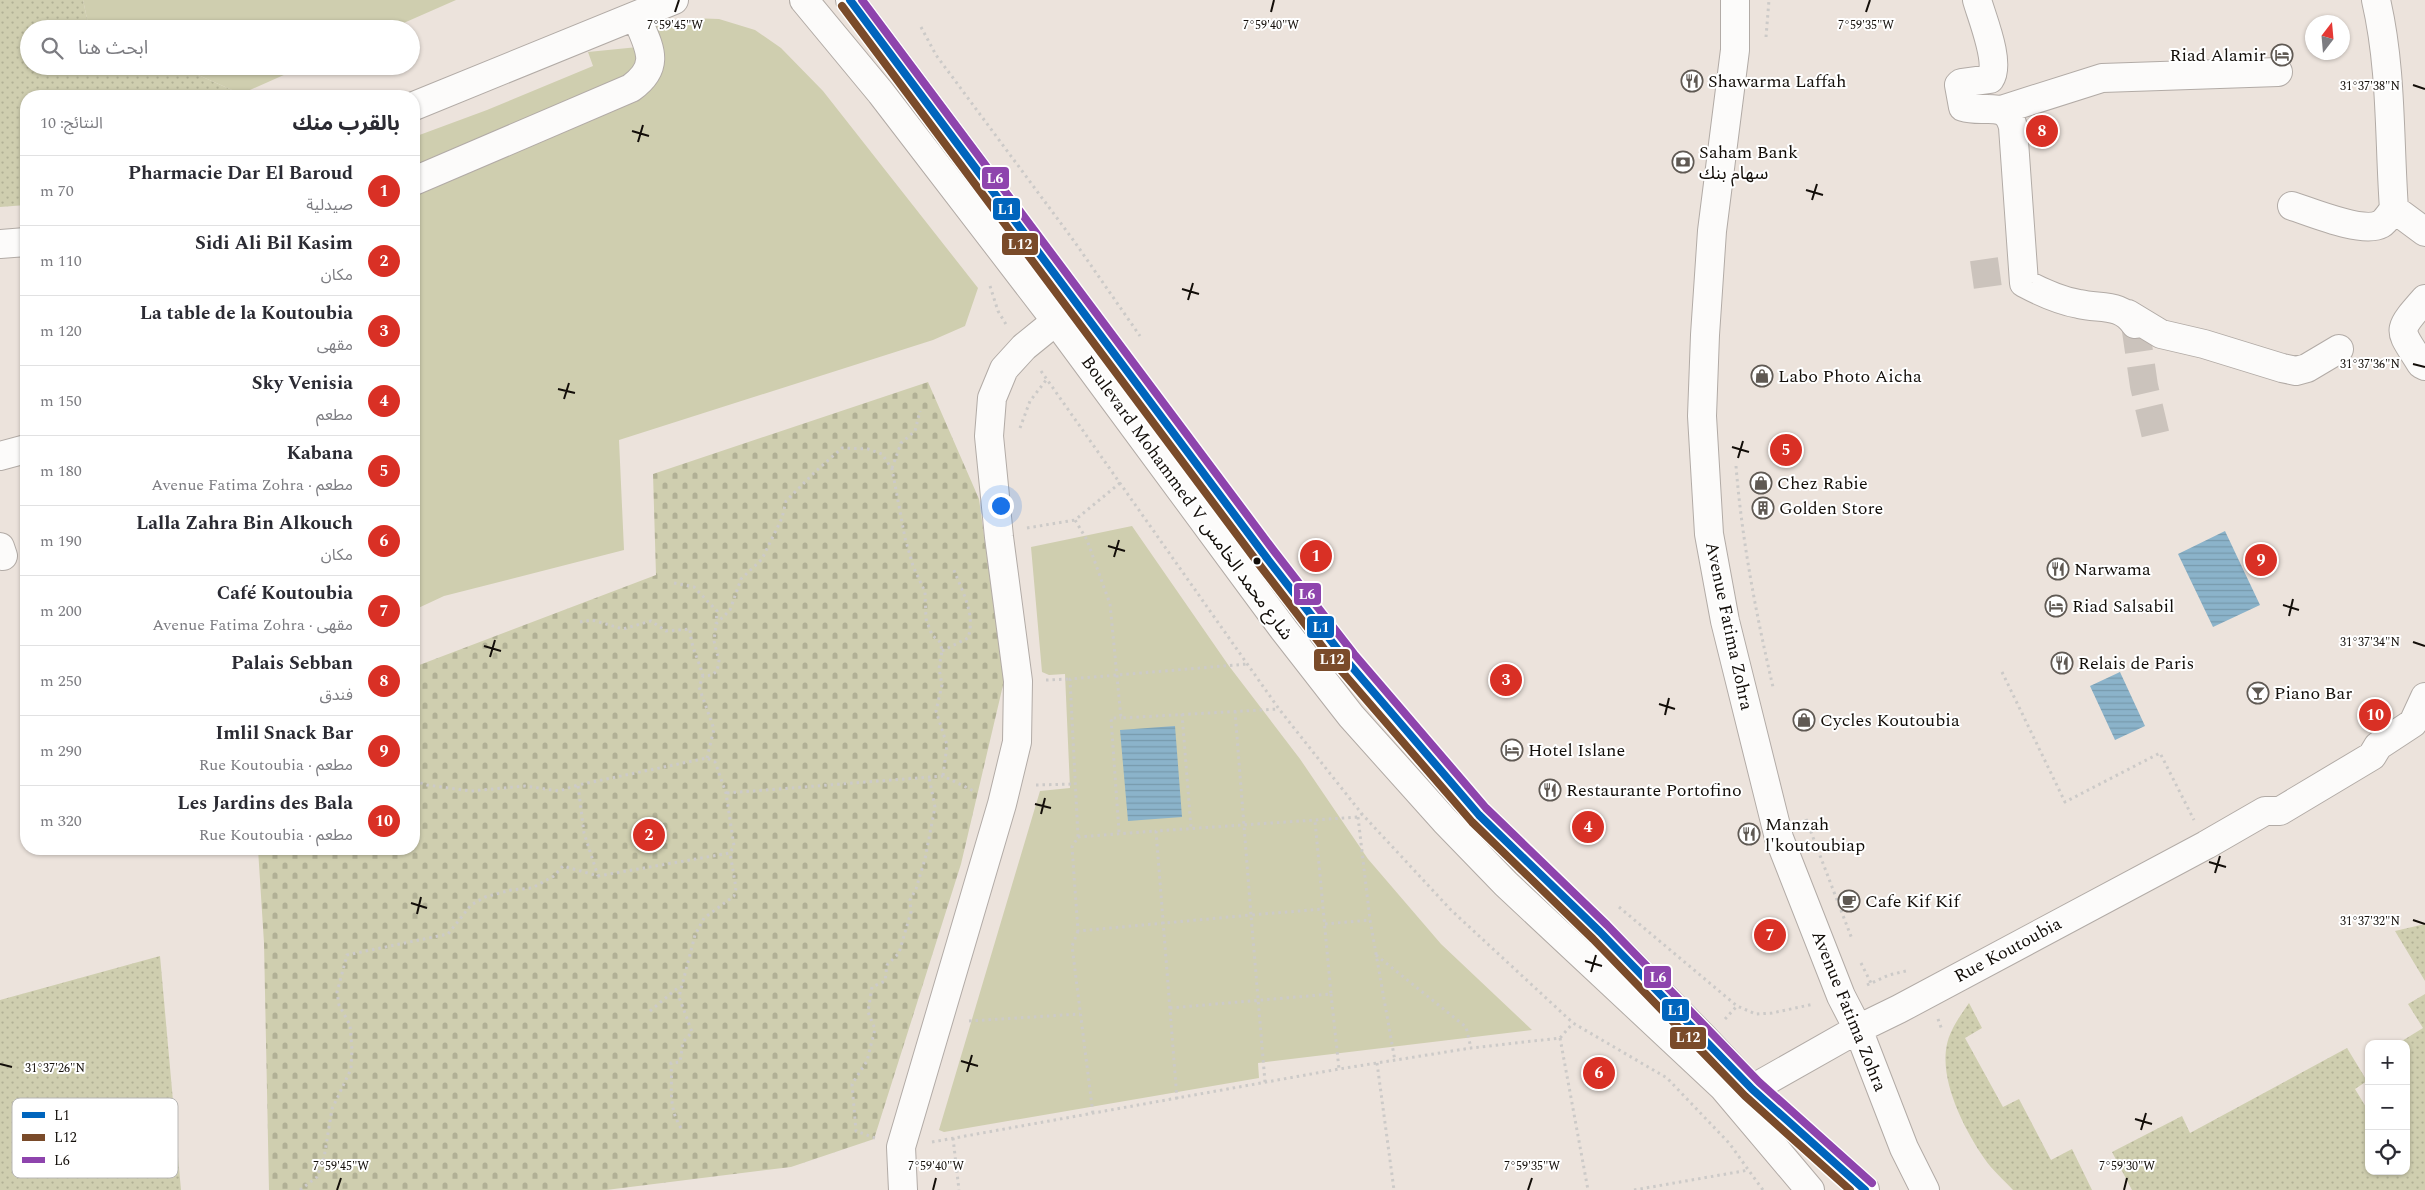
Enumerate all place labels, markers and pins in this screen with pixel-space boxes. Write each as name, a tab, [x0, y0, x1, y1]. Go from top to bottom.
place label: Riad Alamir	[2170, 42, 2266, 69]
hotel icon: Riad Alamir	[2270, 43, 2294, 67]
place label: Shawarma Laffah	[1708, 68, 1846, 95]
restaurant icon: Shawarma Laffah	[1680, 69, 1704, 93]
pin: 8	[2026, 112, 2058, 150]
place label: Saham Bank سهام بنك	[1699, 139, 1798, 187]
bank icon: Saham Bank سهام بنك	[1671, 150, 1695, 174]
place label: Labo Photo Aicha	[1778, 363, 1922, 390]
shop icon: Labo Photo Aicha	[1750, 364, 1774, 388]
pin: 5	[1770, 431, 1802, 469]
place label: Chez Rabie	[1777, 470, 1868, 497]
shop icon: Chez Rabie	[1749, 471, 1773, 495]
place label: Golden Store	[1779, 495, 1883, 522]
building icon: Golden Store	[1751, 496, 1775, 520]
pin: 1	[1300, 537, 1332, 575]
pin: 9	[2245, 541, 2277, 579]
unlabelled marker	[1252, 556, 1262, 566]
place label: Narwama	[2074, 556, 2151, 583]
restaurant icon: Narwama	[2046, 557, 2070, 581]
place label: Riad Salsabil	[2072, 593, 2174, 620]
hotel icon: Riad Salsabil	[2044, 594, 2068, 618]
place label: Relais de Paris	[2078, 650, 2194, 677]
restaurant icon: Relais de Paris	[2050, 651, 2074, 675]
pin: 3	[1490, 661, 1522, 699]
place label: Piano Bar	[2274, 680, 2352, 707]
bar icon: Piano Bar	[2246, 681, 2270, 705]
pin: 10	[2359, 696, 2391, 734]
place label: Cycles Koutoubia	[1820, 707, 1960, 734]
shop icon: Cycles Koutoubia	[1792, 708, 1816, 732]
place label: Hotel Islane	[1528, 737, 1625, 764]
hotel icon: Hotel Islane	[1500, 738, 1524, 762]
place label: Restaurante Portofino	[1566, 777, 1742, 804]
restaurant icon: Restaurante Portofino	[1538, 778, 1562, 802]
pin: 4	[1572, 808, 1604, 846]
place label: Manzah l'koutoubiap	[1765, 811, 1865, 859]
pin: 2	[633, 816, 665, 854]
restaurant icon: Manzah l'koutoubiap	[1737, 822, 1761, 846]
place label: Cafe Kif Kif	[1865, 888, 1962, 915]
cafe icon: Cafe Kif Kif	[1837, 889, 1861, 913]
pin: 7	[1754, 916, 1786, 954]
pin: 6	[1583, 1054, 1615, 1092]

